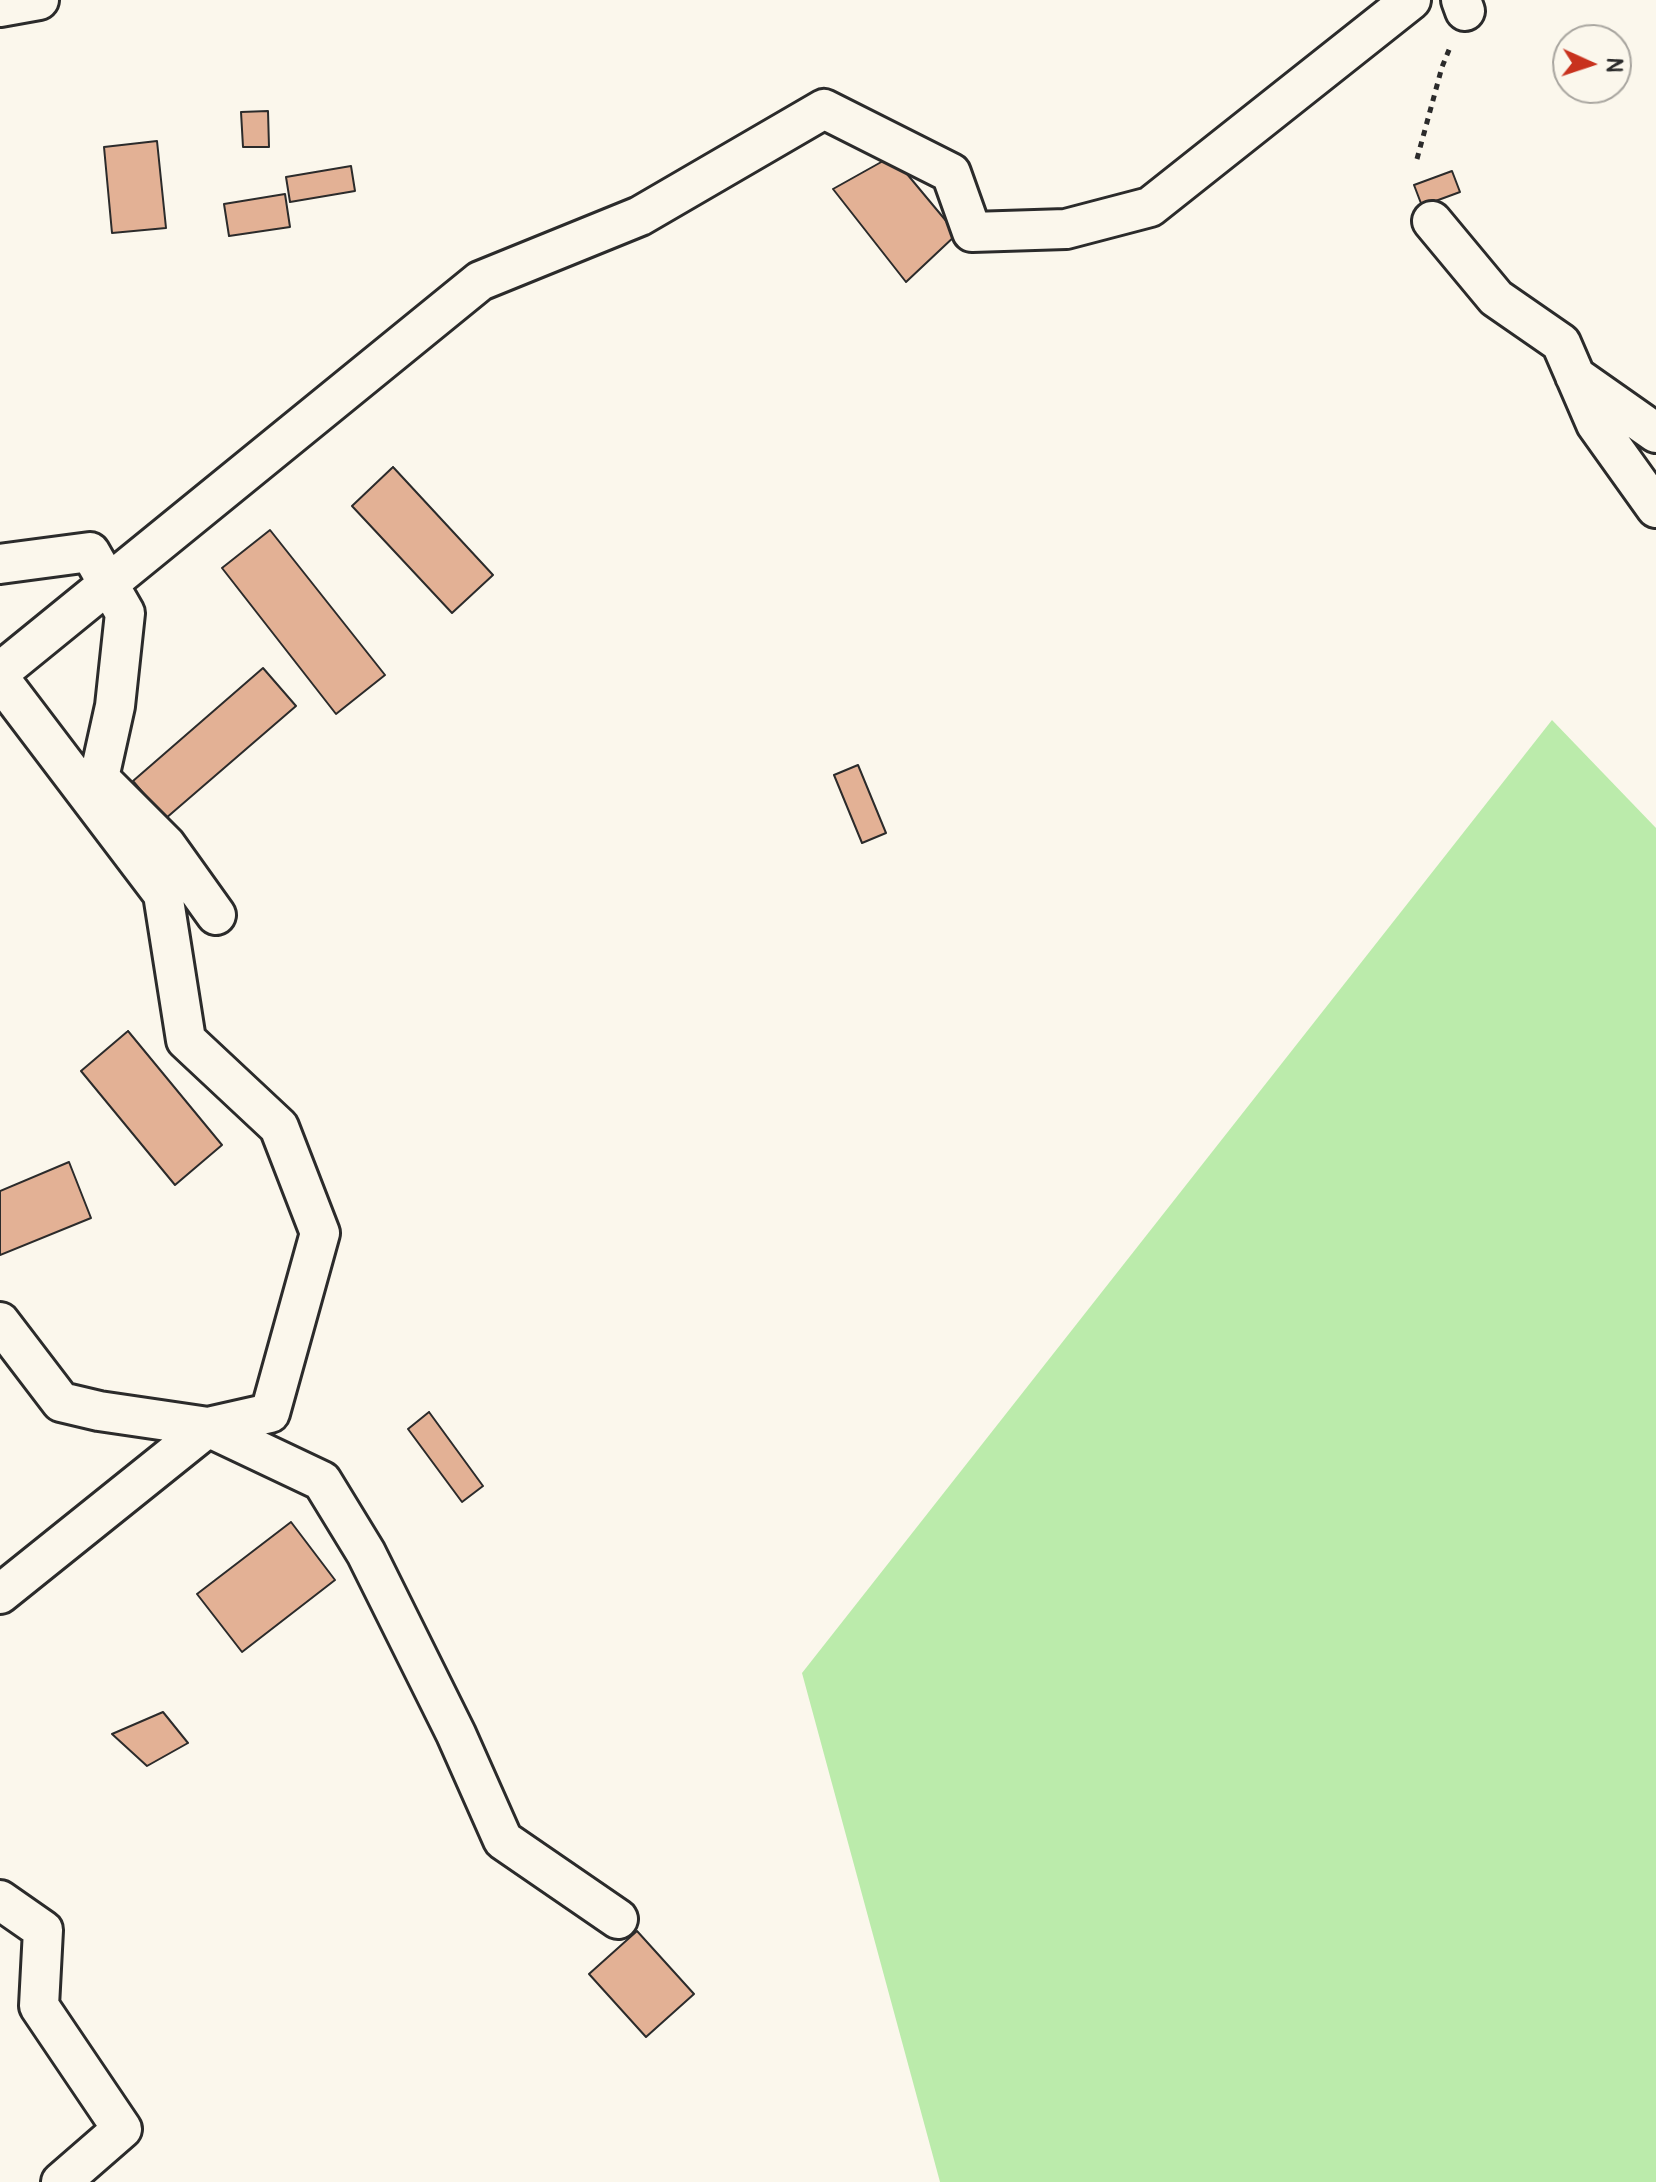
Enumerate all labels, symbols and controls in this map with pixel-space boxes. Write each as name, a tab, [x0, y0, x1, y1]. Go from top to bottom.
north arrow	[1552, 24, 1632, 104]
text: N	[1600, 57, 1628, 73]

